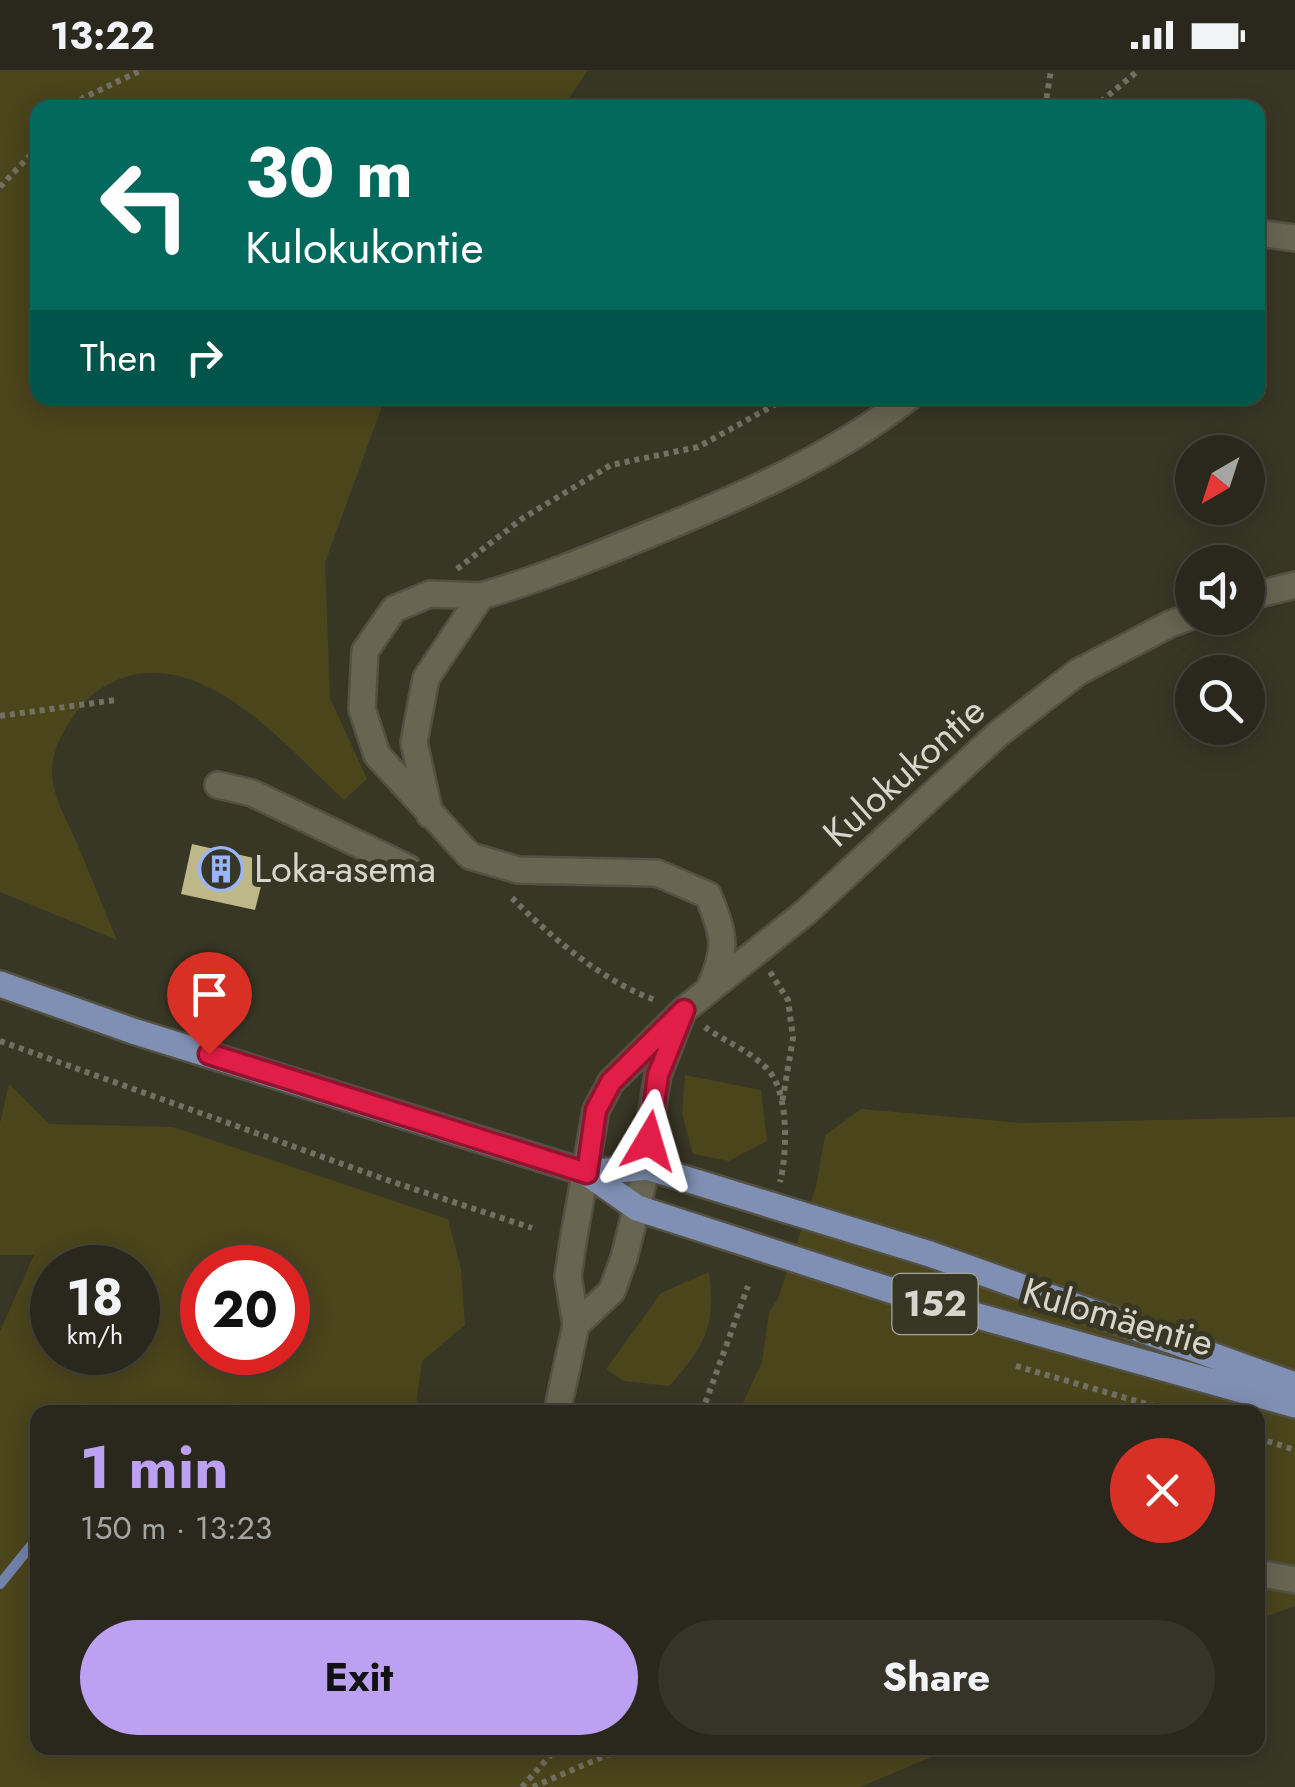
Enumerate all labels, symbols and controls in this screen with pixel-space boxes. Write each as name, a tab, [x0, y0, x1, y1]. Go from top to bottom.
text: 13:22	[50, 8, 155, 63]
text: 30 m	[245, 122, 413, 223]
icon: left	[80, 140, 210, 270]
text: Kulokukontie	[245, 215, 484, 280]
text: Then	[80, 330, 157, 385]
icon: right	[177, 330, 232, 385]
north arrow	[1175, 435, 1265, 525]
map controls	[1175, 435, 1265, 745]
button: sound	[1175, 545, 1265, 635]
button: search	[1175, 655, 1265, 745]
street label: Kulokukontie	[810, 684, 997, 859]
place label: Loka-asema	[254, 841, 436, 896]
building icon: Loka-asema	[198, 846, 244, 892]
pin	[167, 952, 252, 1055]
icon: arrive	[182, 967, 237, 1022]
position arrow	[597, 1089, 701, 1193]
speed limit sign: 20	[180, 1245, 310, 1375]
text: 18	[67, 1261, 123, 1334]
street label: Kulomäentie	[1016, 1263, 1220, 1370]
road number: 152	[892, 1274, 978, 1334]
text: km/h	[67, 1317, 123, 1353]
text: 1 min	[80, 1424, 229, 1511]
button: close	[1110, 1438, 1215, 1543]
text: 150 m · 13:23	[80, 1505, 272, 1551]
button: Exit	[80, 1620, 638, 1735]
button: Share	[658, 1620, 1215, 1735]

